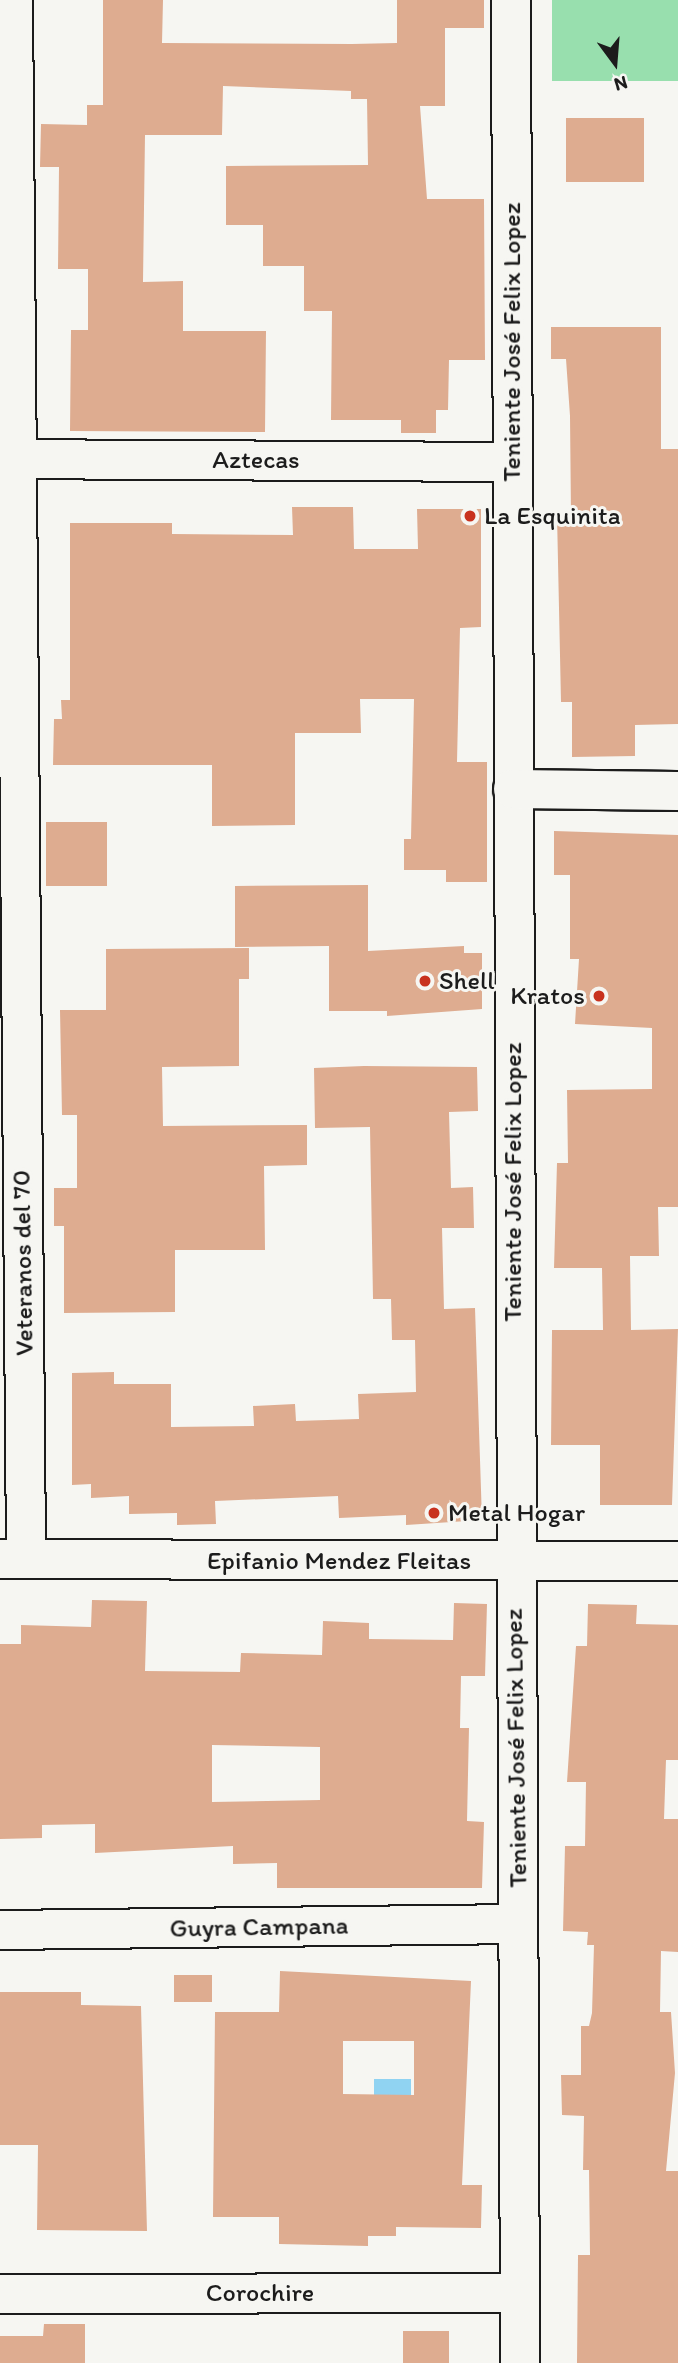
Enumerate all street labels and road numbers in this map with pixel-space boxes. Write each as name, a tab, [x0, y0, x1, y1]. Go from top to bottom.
street label: Teniente José Felix Lopez	[496, 204, 528, 480]
street label: Aztecas	[212, 444, 300, 476]
street label: Teniente José Felix Lopez	[497, 1044, 529, 1320]
street label: Veteranos del 70	[6, 1170, 40, 1356]
street label: Epifanio Mendez Fleitas	[207, 1545, 471, 1577]
street label: Teniente José Felix Lopez	[498, 1609, 534, 1887]
street label: Guyra Campana	[169, 1910, 349, 1944]
street label: Corochire	[206, 2277, 314, 2309]

